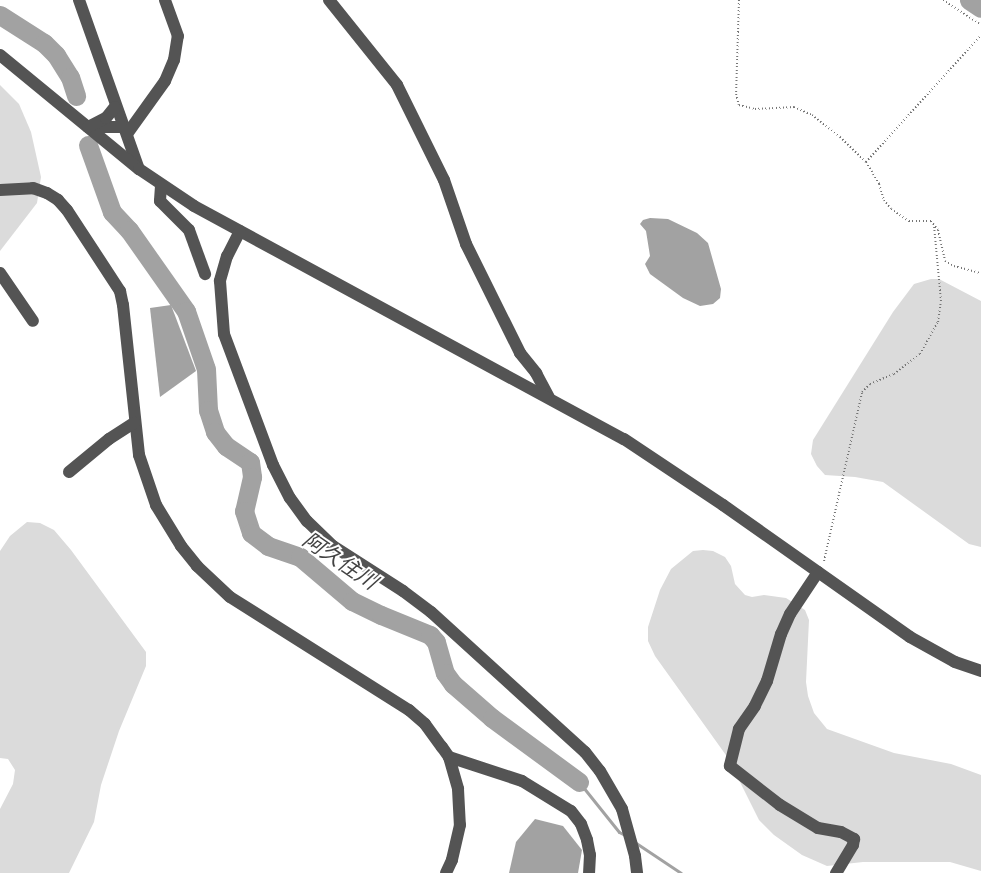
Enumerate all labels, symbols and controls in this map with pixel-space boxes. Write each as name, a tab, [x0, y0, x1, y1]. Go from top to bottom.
water label: 阿久住川	[298, 527, 382, 595]

